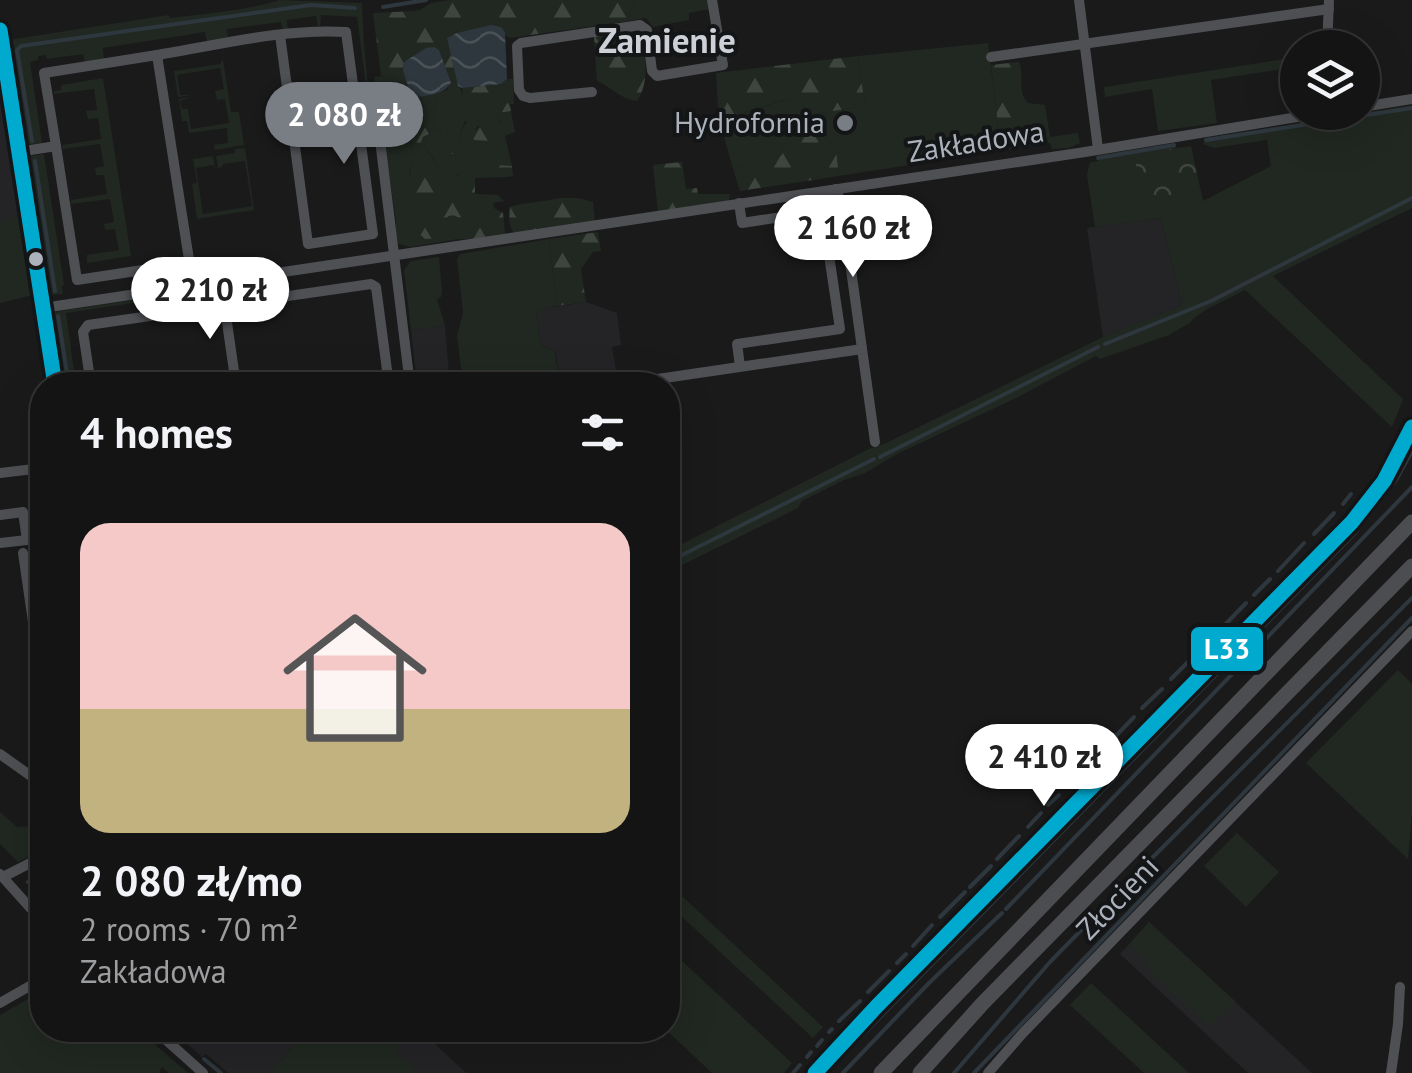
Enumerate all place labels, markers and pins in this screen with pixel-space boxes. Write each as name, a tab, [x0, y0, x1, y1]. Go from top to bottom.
pin: 2 080 zł	[241, 82, 447, 167]
place label: Hydrofornia	[674, 102, 825, 141]
marker: Hydrofornia	[834, 112, 856, 134]
pin: 2 160 zł	[750, 195, 956, 280]
unlabelled marker	[26, 249, 46, 269]
pin: 2 210 zł	[107, 257, 313, 342]
pin: 2 410 zł	[941, 724, 1147, 809]

